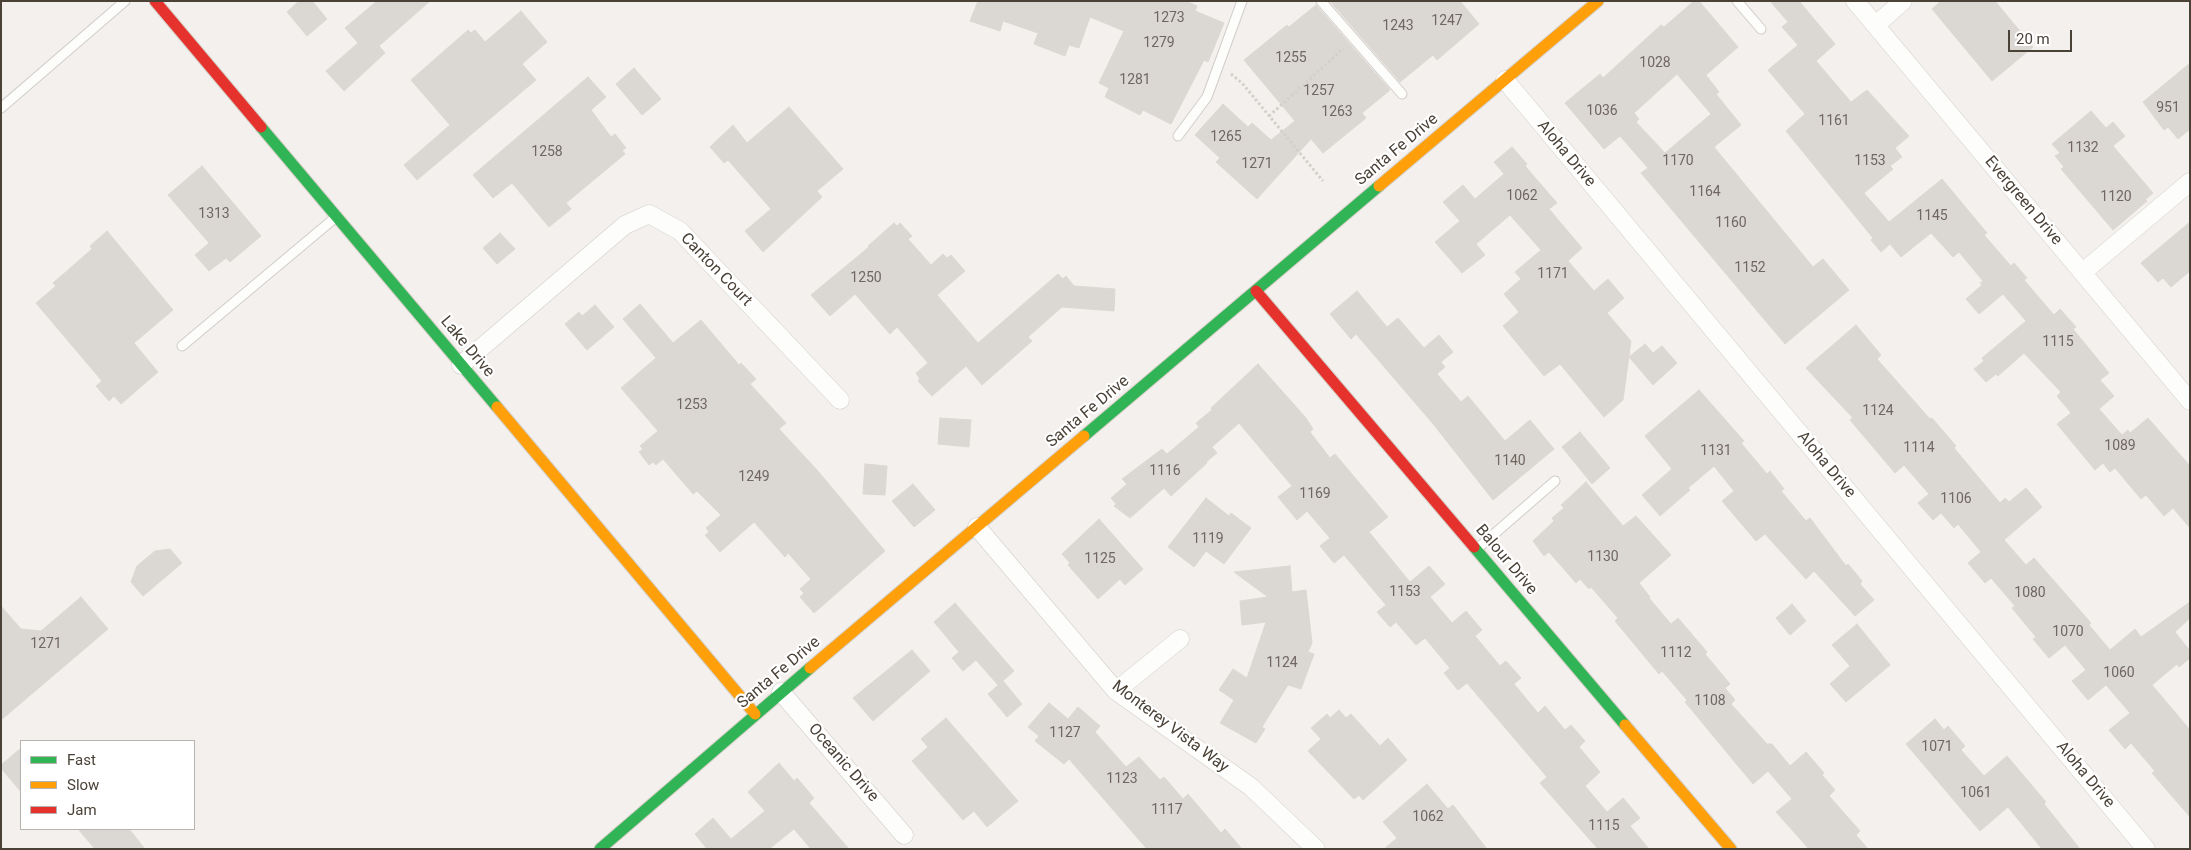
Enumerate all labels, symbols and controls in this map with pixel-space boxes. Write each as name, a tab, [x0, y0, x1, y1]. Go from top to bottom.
house number: 1273	[1153, 10, 1185, 26]
house number: 1247	[1431, 13, 1463, 29]
house number: 1243	[1382, 18, 1414, 34]
scale bar	[2011, 20, 2075, 52]
text: 20 m	[2016, 30, 2050, 48]
house number: 1279	[1143, 35, 1175, 51]
house number: 1255	[1275, 50, 1307, 66]
house number: 1028	[1639, 55, 1671, 71]
house number: 1281	[1119, 72, 1151, 88]
house number: 1257	[1303, 83, 1335, 99]
house number: 951	[2156, 100, 2180, 116]
house number: 1036	[1586, 103, 1618, 119]
house number: 1263	[1321, 104, 1353, 120]
street label: Santa Fe Drive	[1352, 110, 1442, 190]
house number: 1161	[1818, 113, 1850, 129]
street label: Aloha Drive	[1533, 117, 1599, 191]
house number: 1265	[1210, 129, 1242, 145]
house number: 1132	[2067, 140, 2099, 156]
house number: 1258	[531, 144, 563, 160]
house number: 1170	[1662, 153, 1694, 169]
house number: 1153	[1854, 153, 1886, 169]
street label: Evergreen Drive	[1980, 153, 2066, 249]
house number: 1271	[1241, 156, 1273, 172]
house number: 1164	[1689, 184, 1721, 200]
house number: 1062	[1506, 188, 1538, 204]
house number: 1120	[2100, 189, 2132, 205]
house number: 1313	[198, 206, 230, 222]
house number: 1145	[1916, 208, 1948, 224]
house number: 1160	[1715, 215, 1747, 231]
street label: Canton Court	[676, 229, 756, 311]
house number: 1152	[1734, 260, 1766, 276]
house number: 1171	[1537, 266, 1569, 282]
house number: 1250	[850, 270, 882, 286]
street label: Lake Drive	[436, 313, 498, 381]
house number: 1115	[2042, 334, 2074, 350]
street label: Santa Fe Drive	[1043, 372, 1133, 452]
house number: 1253	[676, 397, 708, 413]
house number: 1124	[1862, 403, 1894, 419]
street label: Aloha Drive	[1793, 428, 1859, 502]
house number: 1089	[2104, 438, 2136, 454]
house number: 1114	[1903, 440, 1935, 456]
house number: 1131	[1700, 443, 1732, 459]
house number: 1140	[1494, 453, 1526, 469]
house number: 1116	[1149, 463, 1181, 479]
house number: 1249	[738, 469, 770, 485]
house number: 1169	[1299, 486, 1331, 502]
house number: 1106	[1940, 491, 1972, 507]
street label: Balour Drive	[1471, 521, 1541, 599]
house number: 1119	[1192, 531, 1224, 547]
house number: 1130	[1587, 549, 1619, 565]
house number: 1125	[1084, 551, 1116, 567]
house number: 1153	[1389, 584, 1421, 600]
house number: 1080	[2014, 585, 2046, 601]
house number: 1070	[2052, 624, 2084, 640]
street label: Santa Fe Drive	[734, 633, 824, 713]
house number: 1271	[30, 636, 62, 652]
house number: 1112	[1660, 645, 1692, 661]
house number: 1124	[1266, 655, 1298, 671]
house number: 1060	[2103, 665, 2135, 681]
street label: Monterey Vista Way	[1108, 677, 1232, 777]
house number: 1108	[1694, 693, 1726, 709]
street label: Oceanic Drive	[804, 720, 882, 806]
house number: 1127	[1049, 725, 1081, 741]
street label: Aloha Drive	[2052, 738, 2118, 812]
house number: 1071	[1921, 739, 1953, 755]
legend	[20, 740, 195, 830]
text: Fast	[67, 751, 96, 769]
house number: 1123	[1106, 771, 1138, 787]
text: Slow	[67, 776, 99, 794]
house number: 1061	[1960, 785, 1992, 801]
text: Jam	[67, 801, 97, 819]
house number: 1117	[1151, 802, 1183, 818]
house number: 1062	[1412, 809, 1444, 825]
house number: 1115	[1588, 818, 1620, 834]

